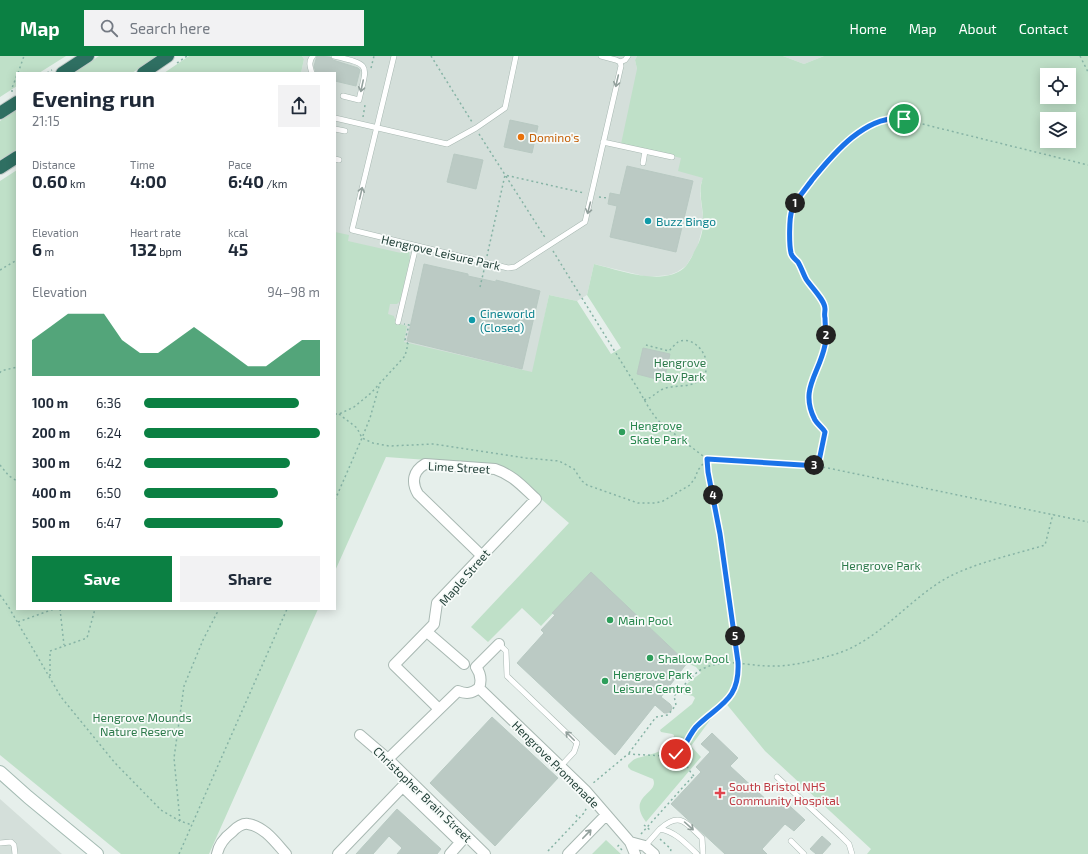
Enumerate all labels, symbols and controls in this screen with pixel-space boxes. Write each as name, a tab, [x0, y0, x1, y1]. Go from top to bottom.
search box	[84, 10, 364, 46]
text: Map	[20, 17, 60, 40]
icon: search	[98, 17, 120, 39]
text: Search here	[130, 19, 210, 37]
text: Home	[850, 20, 887, 37]
text: Map	[909, 20, 937, 37]
text: About	[959, 20, 997, 37]
text: Contact	[1019, 20, 1068, 37]
map controls	[1040, 68, 1076, 148]
button: locate	[1040, 68, 1076, 104]
one-way arrow	[613, 74, 621, 87]
one-way arrow	[358, 80, 366, 93]
text: Evening run	[32, 85, 155, 111]
button: share	[278, 85, 320, 127]
pin	[887, 102, 921, 136]
icon: arrive	[893, 108, 915, 130]
button: layers	[1040, 112, 1076, 148]
text: 21:15	[32, 113, 60, 129]
place label: Domino's	[529, 130, 579, 144]
marker: Domino's	[516, 132, 526, 142]
text: Distance	[32, 158, 75, 171]
text: Time	[130, 158, 155, 171]
text: Pace	[228, 158, 252, 171]
text: 0.60	[32, 171, 68, 191]
text: 4:00	[130, 171, 167, 191]
text: 6:40	[228, 171, 264, 191]
text: km	[68, 177, 85, 190]
text: /km	[264, 177, 287, 190]
one-way arrow	[358, 186, 366, 199]
pin: 1	[785, 193, 805, 213]
text: 1	[793, 196, 797, 209]
one-way arrow	[584, 201, 592, 214]
place label: Buzz Bingo	[656, 214, 716, 228]
marker: Buzz Bingo	[643, 216, 653, 226]
text: Elevation	[32, 226, 79, 239]
text: Heart rate	[130, 226, 181, 239]
text: kcal	[228, 226, 248, 239]
street label: Hengrove Leisure Park	[380, 231, 502, 273]
text: 6	[32, 239, 42, 259]
text: 132	[130, 239, 157, 259]
text: 45	[228, 239, 248, 259]
text: m	[42, 245, 54, 258]
text: bpm	[157, 245, 182, 258]
text: Elevation	[32, 284, 87, 300]
text: 94–98 m	[267, 284, 320, 300]
place label: Cineworld (Closed)	[480, 306, 535, 334]
marker: Cineworld (Closed)	[467, 315, 477, 325]
pin: 2	[816, 325, 836, 345]
text: 2	[823, 328, 829, 341]
park label: Hengrove Play Park	[654, 355, 706, 383]
text: 100 m	[32, 395, 68, 411]
text: 6:36	[96, 395, 121, 411]
place label: Hengrove Skate Park	[630, 418, 688, 446]
text: 200 m	[32, 425, 70, 441]
text: 6:24	[96, 425, 122, 441]
marker: Hengrove Skate Park	[617, 427, 627, 437]
text: 300 m	[32, 455, 70, 471]
text: 6:42	[96, 455, 122, 471]
pin: 3	[804, 455, 824, 475]
street label: Lime Street	[428, 458, 491, 476]
text: 3	[811, 458, 817, 471]
text: 400 m	[32, 485, 71, 501]
text: 6:50	[96, 485, 121, 501]
pin: 4	[703, 485, 723, 505]
text: 4	[709, 488, 717, 501]
text: 500 m	[32, 515, 70, 531]
text: 6:47	[96, 515, 121, 531]
street label: Maple Street	[436, 546, 493, 608]
button: Save	[32, 556, 172, 602]
button: Share	[180, 556, 320, 602]
park label: Hengrove Park	[841, 558, 921, 572]
place label: Main Pool	[618, 613, 672, 627]
marker: Main Pool	[605, 615, 615, 625]
pin: 5	[725, 626, 745, 646]
text: 5	[732, 629, 738, 642]
place label: Shallow Pool	[658, 651, 729, 665]
marker: Shallow Pool	[645, 653, 655, 663]
place label: Hengrove Park Leisure Centre	[613, 667, 692, 695]
marker: Hengrove Park Leisure Centre	[600, 676, 610, 686]
park label: Hengrove Mounds Nature Reserve	[92, 710, 192, 738]
street label: Hengrove Promenade	[510, 718, 602, 810]
one-way arrow	[565, 731, 575, 741]
pin	[659, 737, 693, 771]
street label: Christopher Brain Street	[371, 743, 475, 845]
icon: check	[665, 743, 687, 765]
place label: South Bristol NHS Community Hospital	[729, 779, 840, 807]
marker: South Bristol NHS Community Hospital	[714, 787, 726, 799]
one-way arrow	[683, 821, 693, 830]
one-way arrow	[582, 829, 592, 839]

